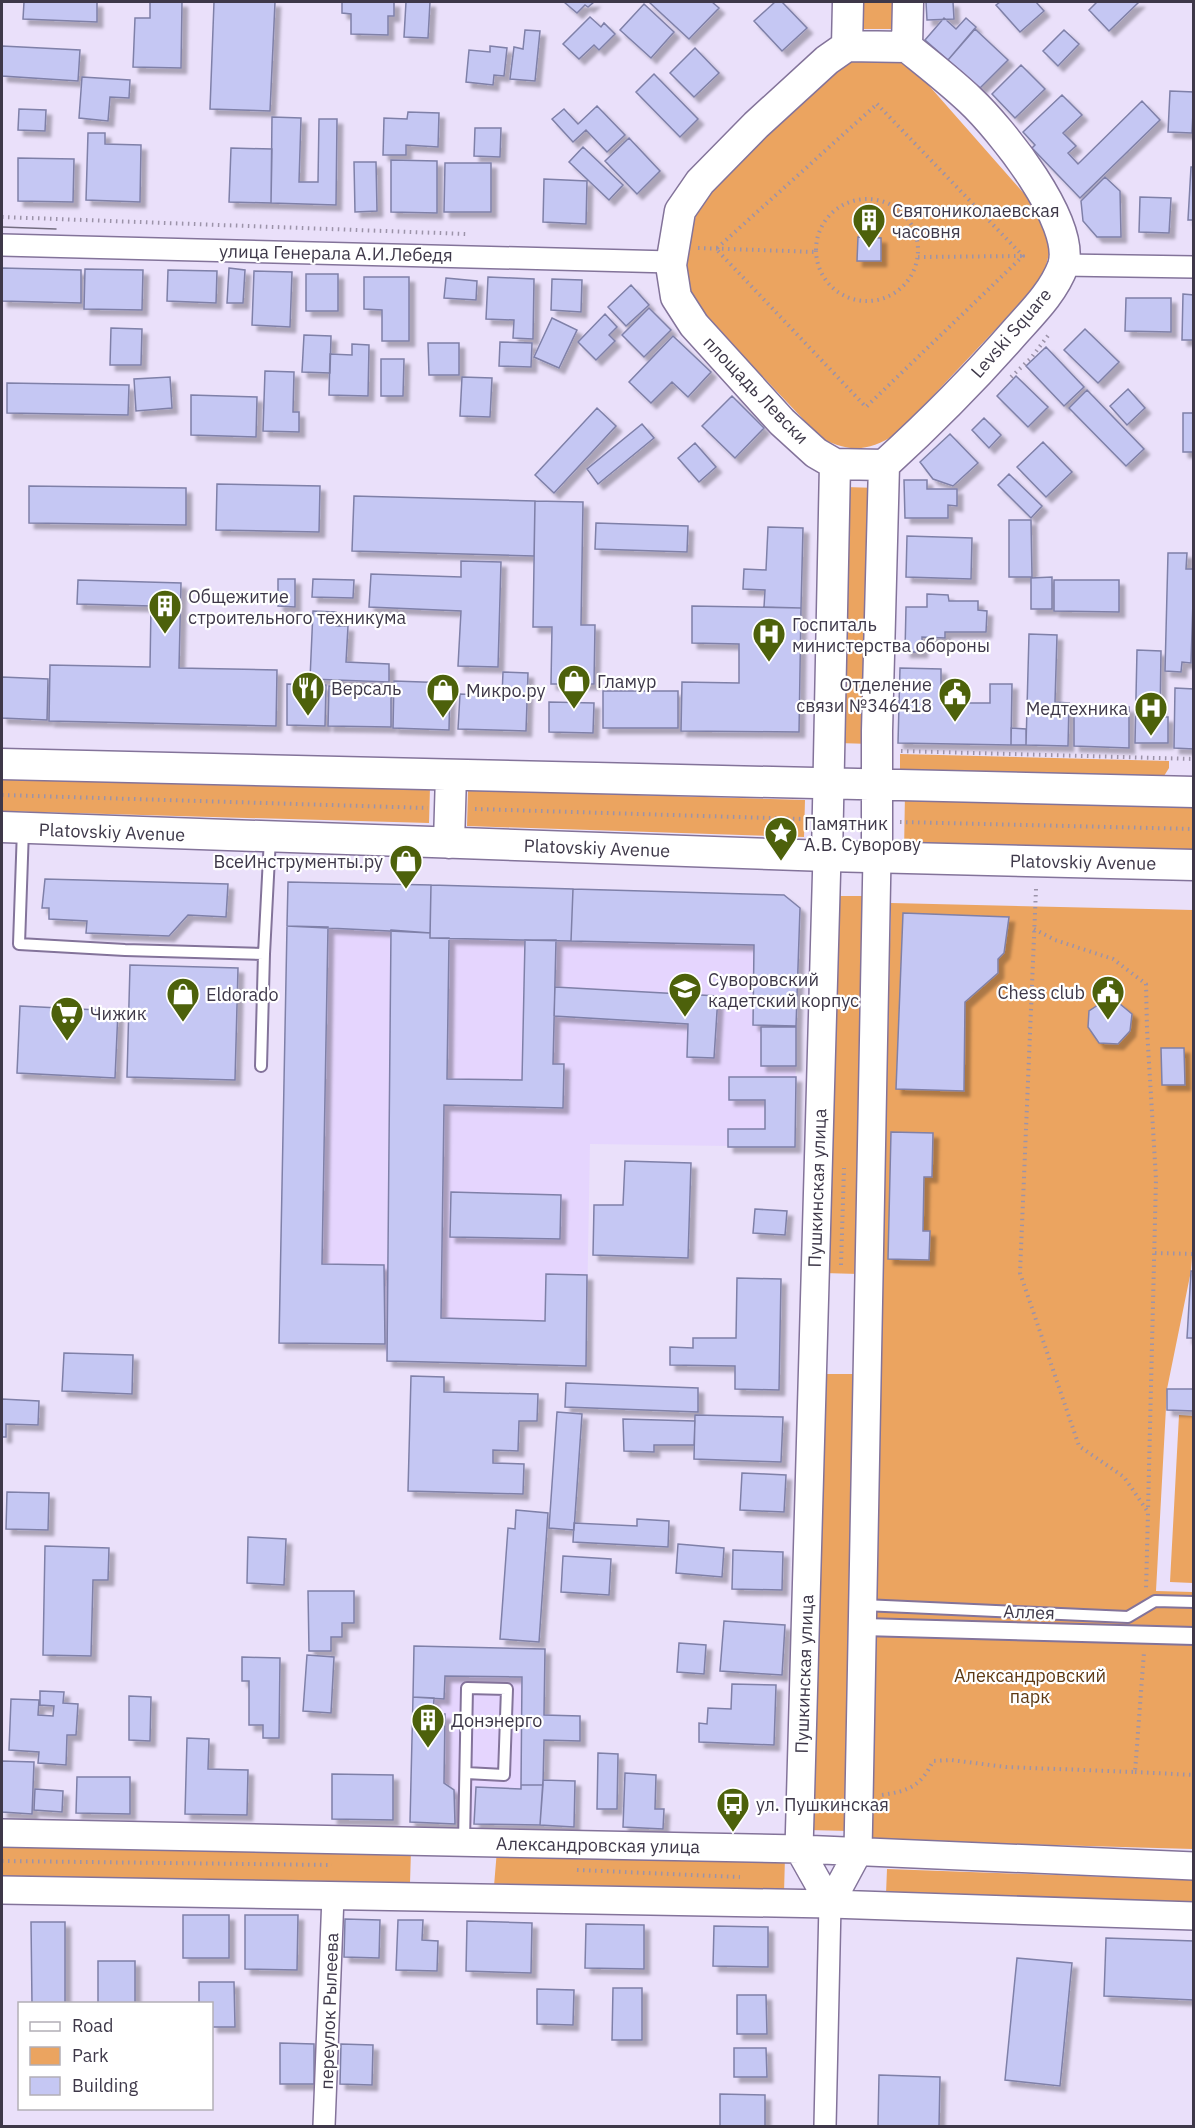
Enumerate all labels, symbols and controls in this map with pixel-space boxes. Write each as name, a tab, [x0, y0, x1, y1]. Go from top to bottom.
place label: Святониколаевская часовня	[892, 199, 1060, 243]
building icon: Святониколаевская часовня	[851, 202, 887, 249]
street label: улица Генерала А.И.Лебедя	[219, 239, 453, 267]
street label: Levski Square	[966, 283, 1056, 383]
street label: площадь Левски	[699, 331, 813, 449]
place label: Общежитие строительного техникума	[188, 585, 407, 629]
building icon: Общежитие строительного техникума	[147, 588, 183, 635]
place label: Госпиталь министерства обороны	[792, 613, 990, 657]
hospital icon: Госпиталь министерства обороны	[751, 616, 787, 663]
shop icon: Гламур	[556, 663, 592, 710]
restaurant icon: Версаль	[290, 670, 326, 717]
place label: Гламур	[597, 670, 656, 693]
shop icon: Микро.ру	[425, 672, 461, 719]
place label: Отделение связи №346418	[796, 673, 932, 717]
public building icon: Отделение связи №346418	[937, 676, 973, 723]
place label: Версаль	[331, 677, 401, 700]
place label: Микро.ру	[466, 679, 546, 702]
hospital icon: Медтехника	[1133, 690, 1169, 737]
place label: Медтехника	[1026, 697, 1128, 720]
place label: Памятник А.В. Суворову	[804, 812, 921, 856]
place icon: Памятник А.В. Суворову	[763, 815, 799, 862]
street label: Platovskiy Avenue	[38, 818, 186, 846]
street label: Platovskiy Avenue	[523, 834, 671, 862]
shop icon: ВсеИнструменты.ру	[388, 843, 424, 890]
street label: Platovskiy Avenue	[1010, 849, 1157, 875]
place label: ВсеИнструменты.ру	[213, 850, 383, 873]
place label: Суворовский кадетский корпус	[708, 968, 859, 1012]
school or university icon: Суворовский кадетский корпус	[667, 971, 703, 1018]
public building icon: Chess club	[1090, 974, 1126, 1021]
shop icon: Eldorado	[165, 976, 201, 1023]
place label: Chess club	[997, 981, 1085, 1004]
place label: Eldorado	[206, 983, 279, 1006]
supermarket icon: Чижик	[49, 995, 85, 1042]
place label: Чижик	[90, 1002, 147, 1025]
street label: Пушкинская улица	[803, 1108, 831, 1268]
street label: Пушкинская улица	[790, 1594, 818, 1754]
street label: Аллея	[1003, 1600, 1055, 1624]
park label: Александровский парк	[954, 1664, 1106, 1708]
building icon: Донэнерго	[410, 1702, 446, 1749]
place label: Донэнерго	[451, 1709, 542, 1732]
bus stop icon: ул. Пушкинская	[715, 1786, 751, 1833]
place label: ул. Пушкинская	[756, 1793, 889, 1816]
street label: Александровская улица	[496, 1832, 701, 1858]
street label: переулок Рылеева	[315, 1932, 343, 2090]
legend	[18, 2002, 213, 2110]
text: Road	[72, 2014, 113, 2037]
text: Park	[72, 2044, 109, 2067]
text: Building	[72, 2074, 139, 2097]

